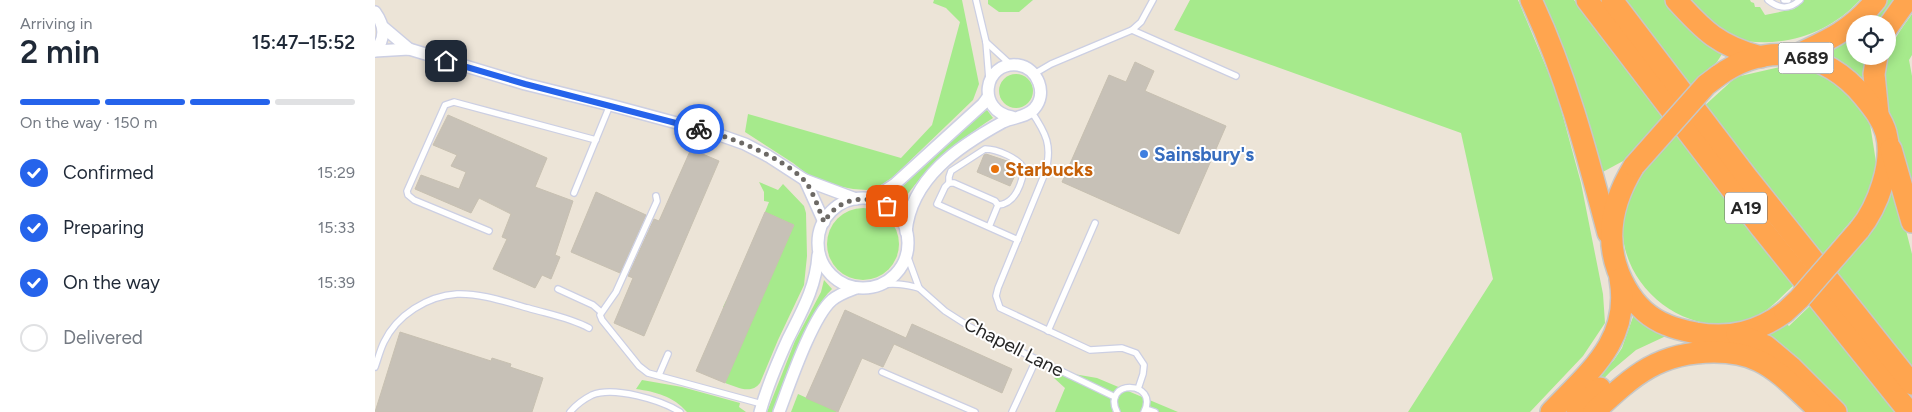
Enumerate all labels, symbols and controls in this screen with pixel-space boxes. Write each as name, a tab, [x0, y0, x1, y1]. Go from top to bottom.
text: Arriving in	[20, 14, 92, 33]
map controls	[1846, 15, 1896, 65]
button: locate	[1846, 15, 1896, 65]
text: 15:47–15:52	[252, 31, 355, 54]
text: 2 min	[20, 33, 100, 71]
pin	[425, 40, 467, 82]
road number: A689	[1779, 42, 1833, 74]
icon: home	[432, 47, 460, 75]
courier	[674, 104, 724, 154]
text: On the way · 150 m	[20, 113, 157, 132]
icon: bike	[685, 115, 713, 143]
place label: Sainsbury's	[1154, 143, 1254, 166]
marker: Sainsbury's	[1138, 148, 1150, 160]
place label: Starbucks	[1005, 158, 1093, 181]
icon: check	[20, 159, 48, 187]
text: Confirmed	[63, 161, 154, 184]
text: 15:29	[317, 163, 355, 182]
marker: Starbucks	[989, 163, 1001, 175]
pin	[866, 185, 908, 227]
icon: bag	[873, 192, 901, 220]
road number: A19	[1725, 192, 1767, 224]
icon: check	[20, 214, 48, 242]
text: Preparing	[63, 216, 144, 239]
text: 15:33	[318, 218, 355, 237]
icon: check	[20, 269, 48, 297]
text: On the way	[63, 271, 160, 294]
text: 15:39	[317, 273, 355, 292]
street label: Chapell Lane	[960, 312, 1068, 382]
text: Delivered	[63, 326, 143, 349]

